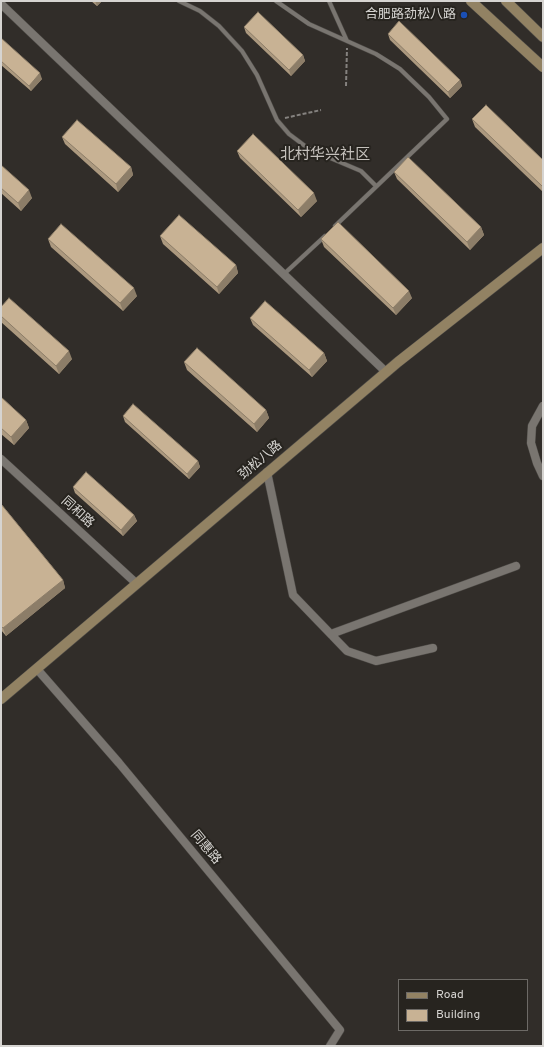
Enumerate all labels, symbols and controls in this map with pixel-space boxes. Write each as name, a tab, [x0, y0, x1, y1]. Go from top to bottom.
place label: 合肥路劲松八路	[365, 7, 456, 23]
marker: 合肥路劲松八路	[459, 10, 469, 20]
district label: 北村华兴社区	[280, 147, 370, 165]
street label: 劲松八路	[236, 438, 286, 484]
street label: 同和路	[57, 494, 97, 532]
street label: 同惠路	[186, 828, 224, 868]
legend	[398, 979, 528, 1031]
text: Road	[436, 987, 464, 1003]
text: Building	[436, 1007, 480, 1023]

